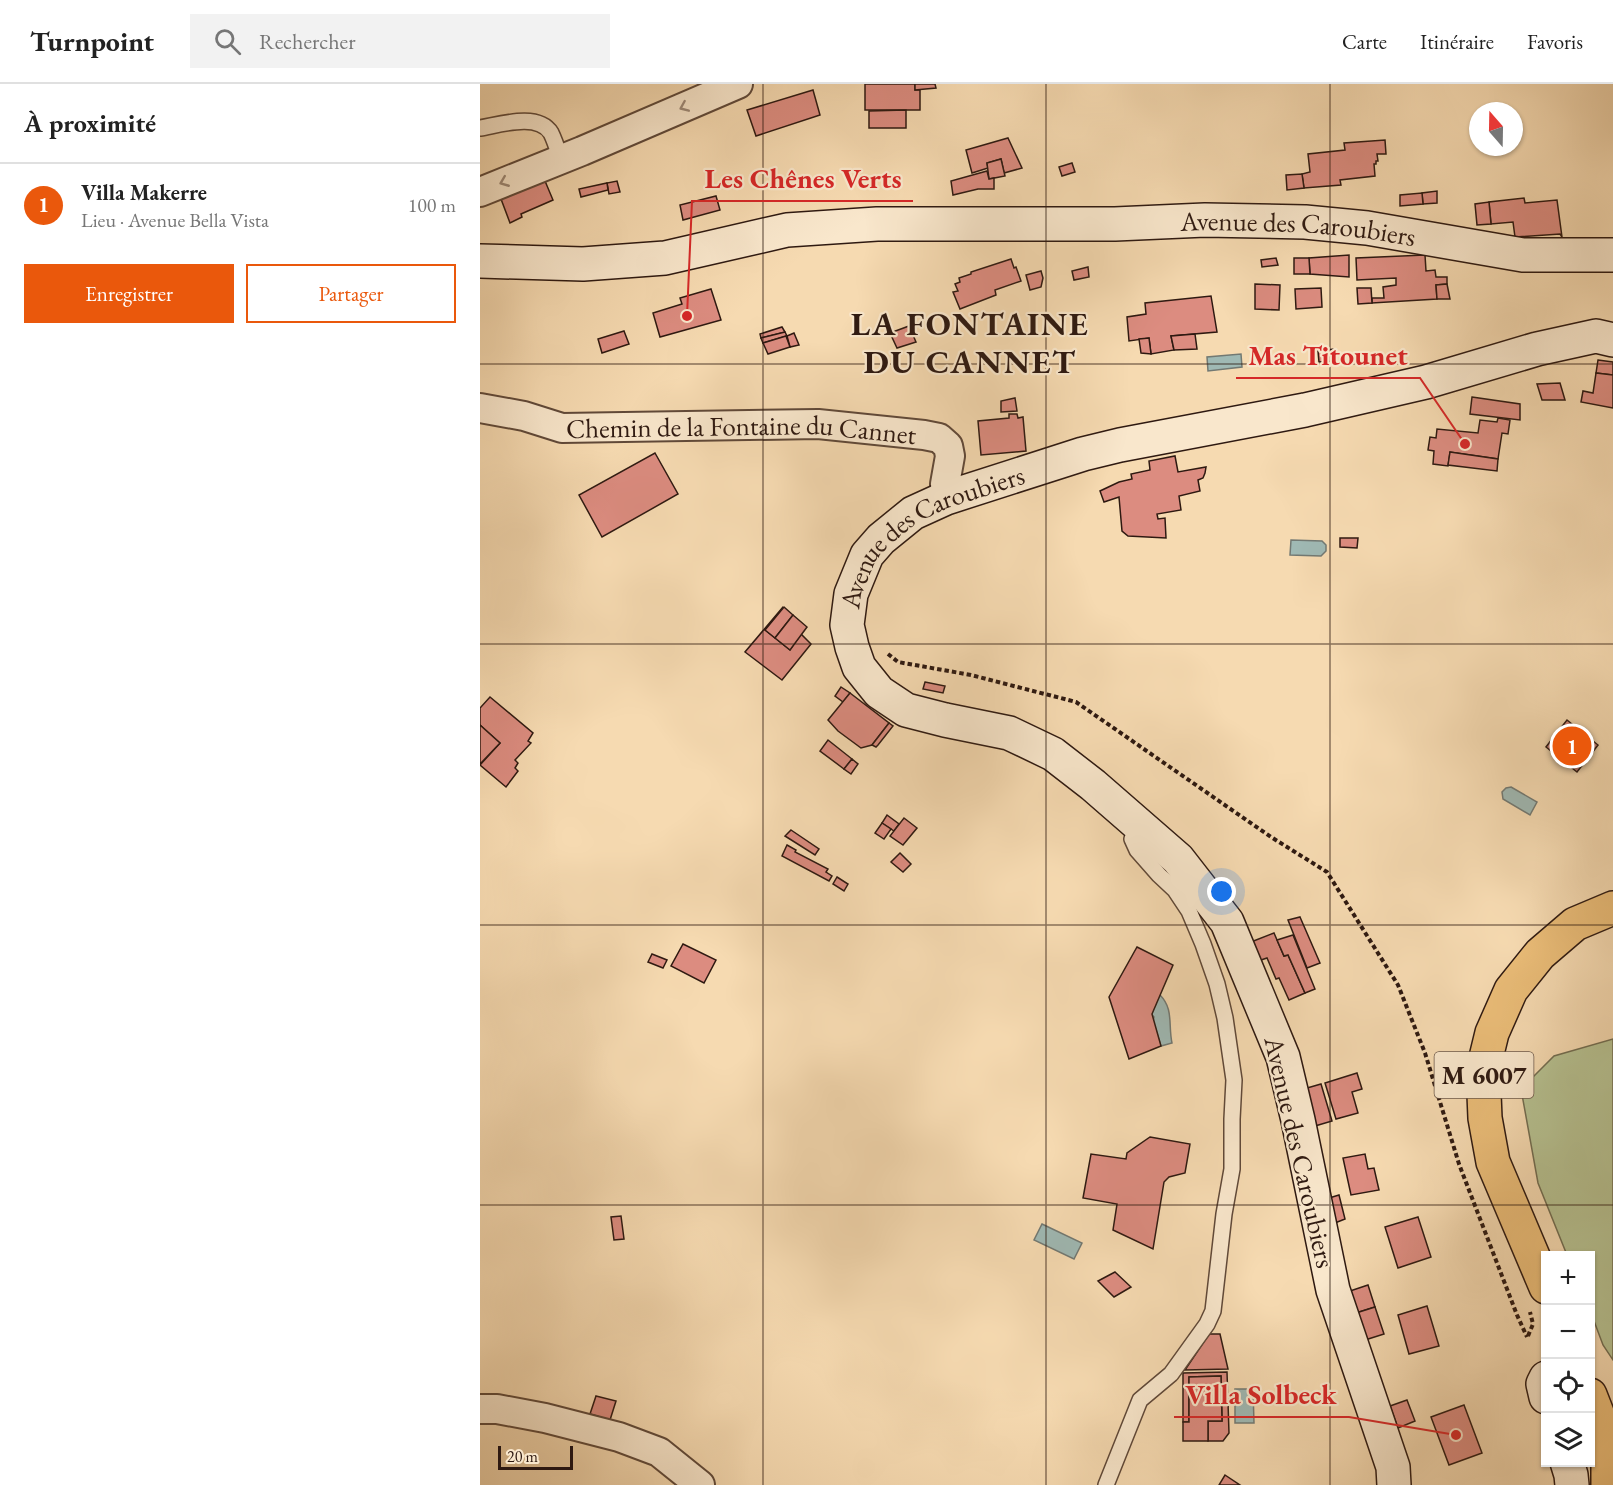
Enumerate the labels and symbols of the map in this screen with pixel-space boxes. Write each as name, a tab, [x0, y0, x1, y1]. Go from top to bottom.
one-way arrow	[679, 100, 690, 112]
north arrow	[1469, 102, 1523, 156]
callout: Les Chênes Verts	[692, 155, 913, 201]
text: Les Chênes Verts	[704, 160, 902, 196]
one-way arrow	[500, 175, 511, 187]
street label: Avenue des Caroubiers	[1178, 202, 1419, 254]
district label: LA FONTAINE DU CANNET	[851, 302, 1089, 383]
callout: Mas Titounet	[1236, 332, 1420, 378]
text: Mas Titounet	[1248, 337, 1408, 373]
street label: Chemin de la Fontaine du Cannet	[566, 406, 919, 452]
street label: Avenue des Caroubiers	[832, 457, 1029, 612]
pin: 1	[1552, 724, 1592, 768]
your location	[1207, 877, 1236, 906]
street label: Avenue des Caroubiers	[1256, 1032, 1344, 1271]
road number: M 6007	[1434, 1052, 1534, 1098]
callout: Villa Solbeck	[1174, 1371, 1349, 1417]
text: Villa Solbeck	[1185, 1376, 1337, 1412]
scale bar	[498, 1443, 573, 1470]

